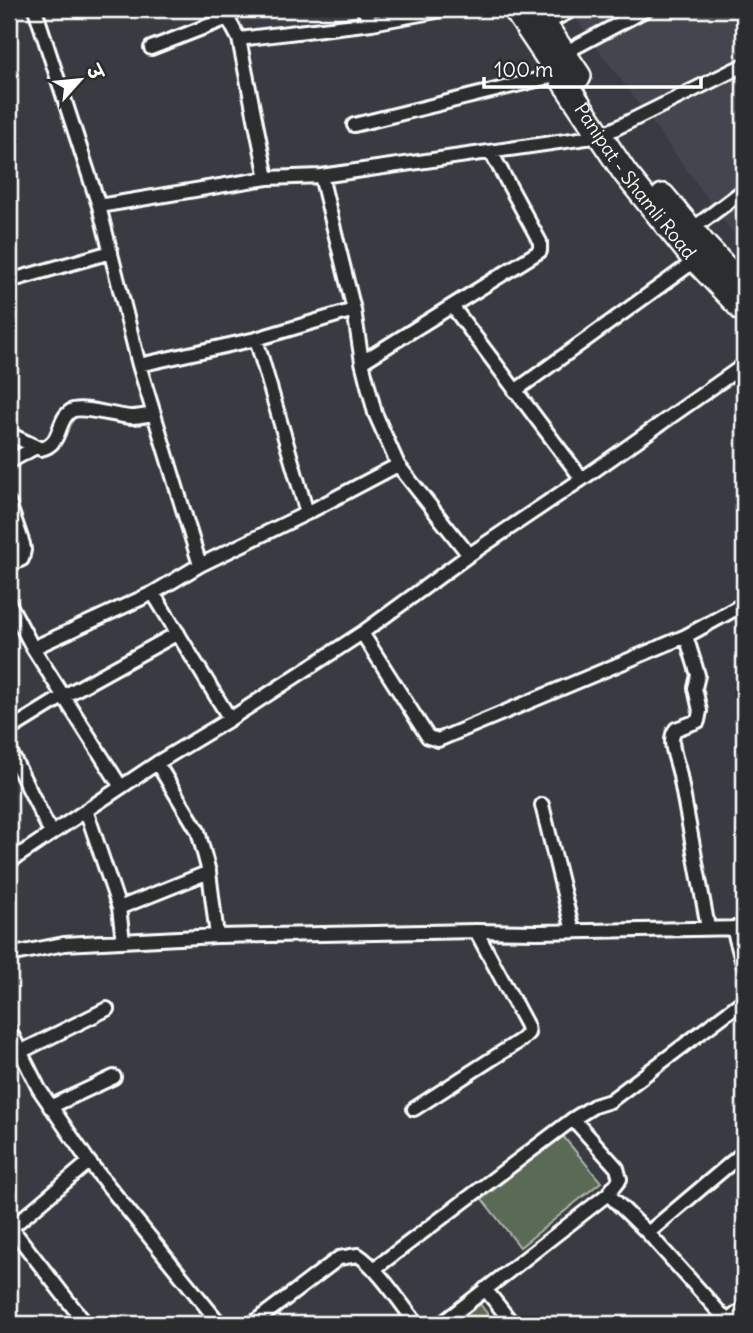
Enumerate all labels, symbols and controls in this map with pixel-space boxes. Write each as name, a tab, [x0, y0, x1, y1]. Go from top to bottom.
north arrow	[46, 46, 116, 116]
scale bar	[484, 46, 700, 90]
text: 100 m	[494, 56, 553, 83]
text: उ	[81, 59, 110, 85]
street label: Panipat - Shamli Road	[569, 98, 702, 264]

